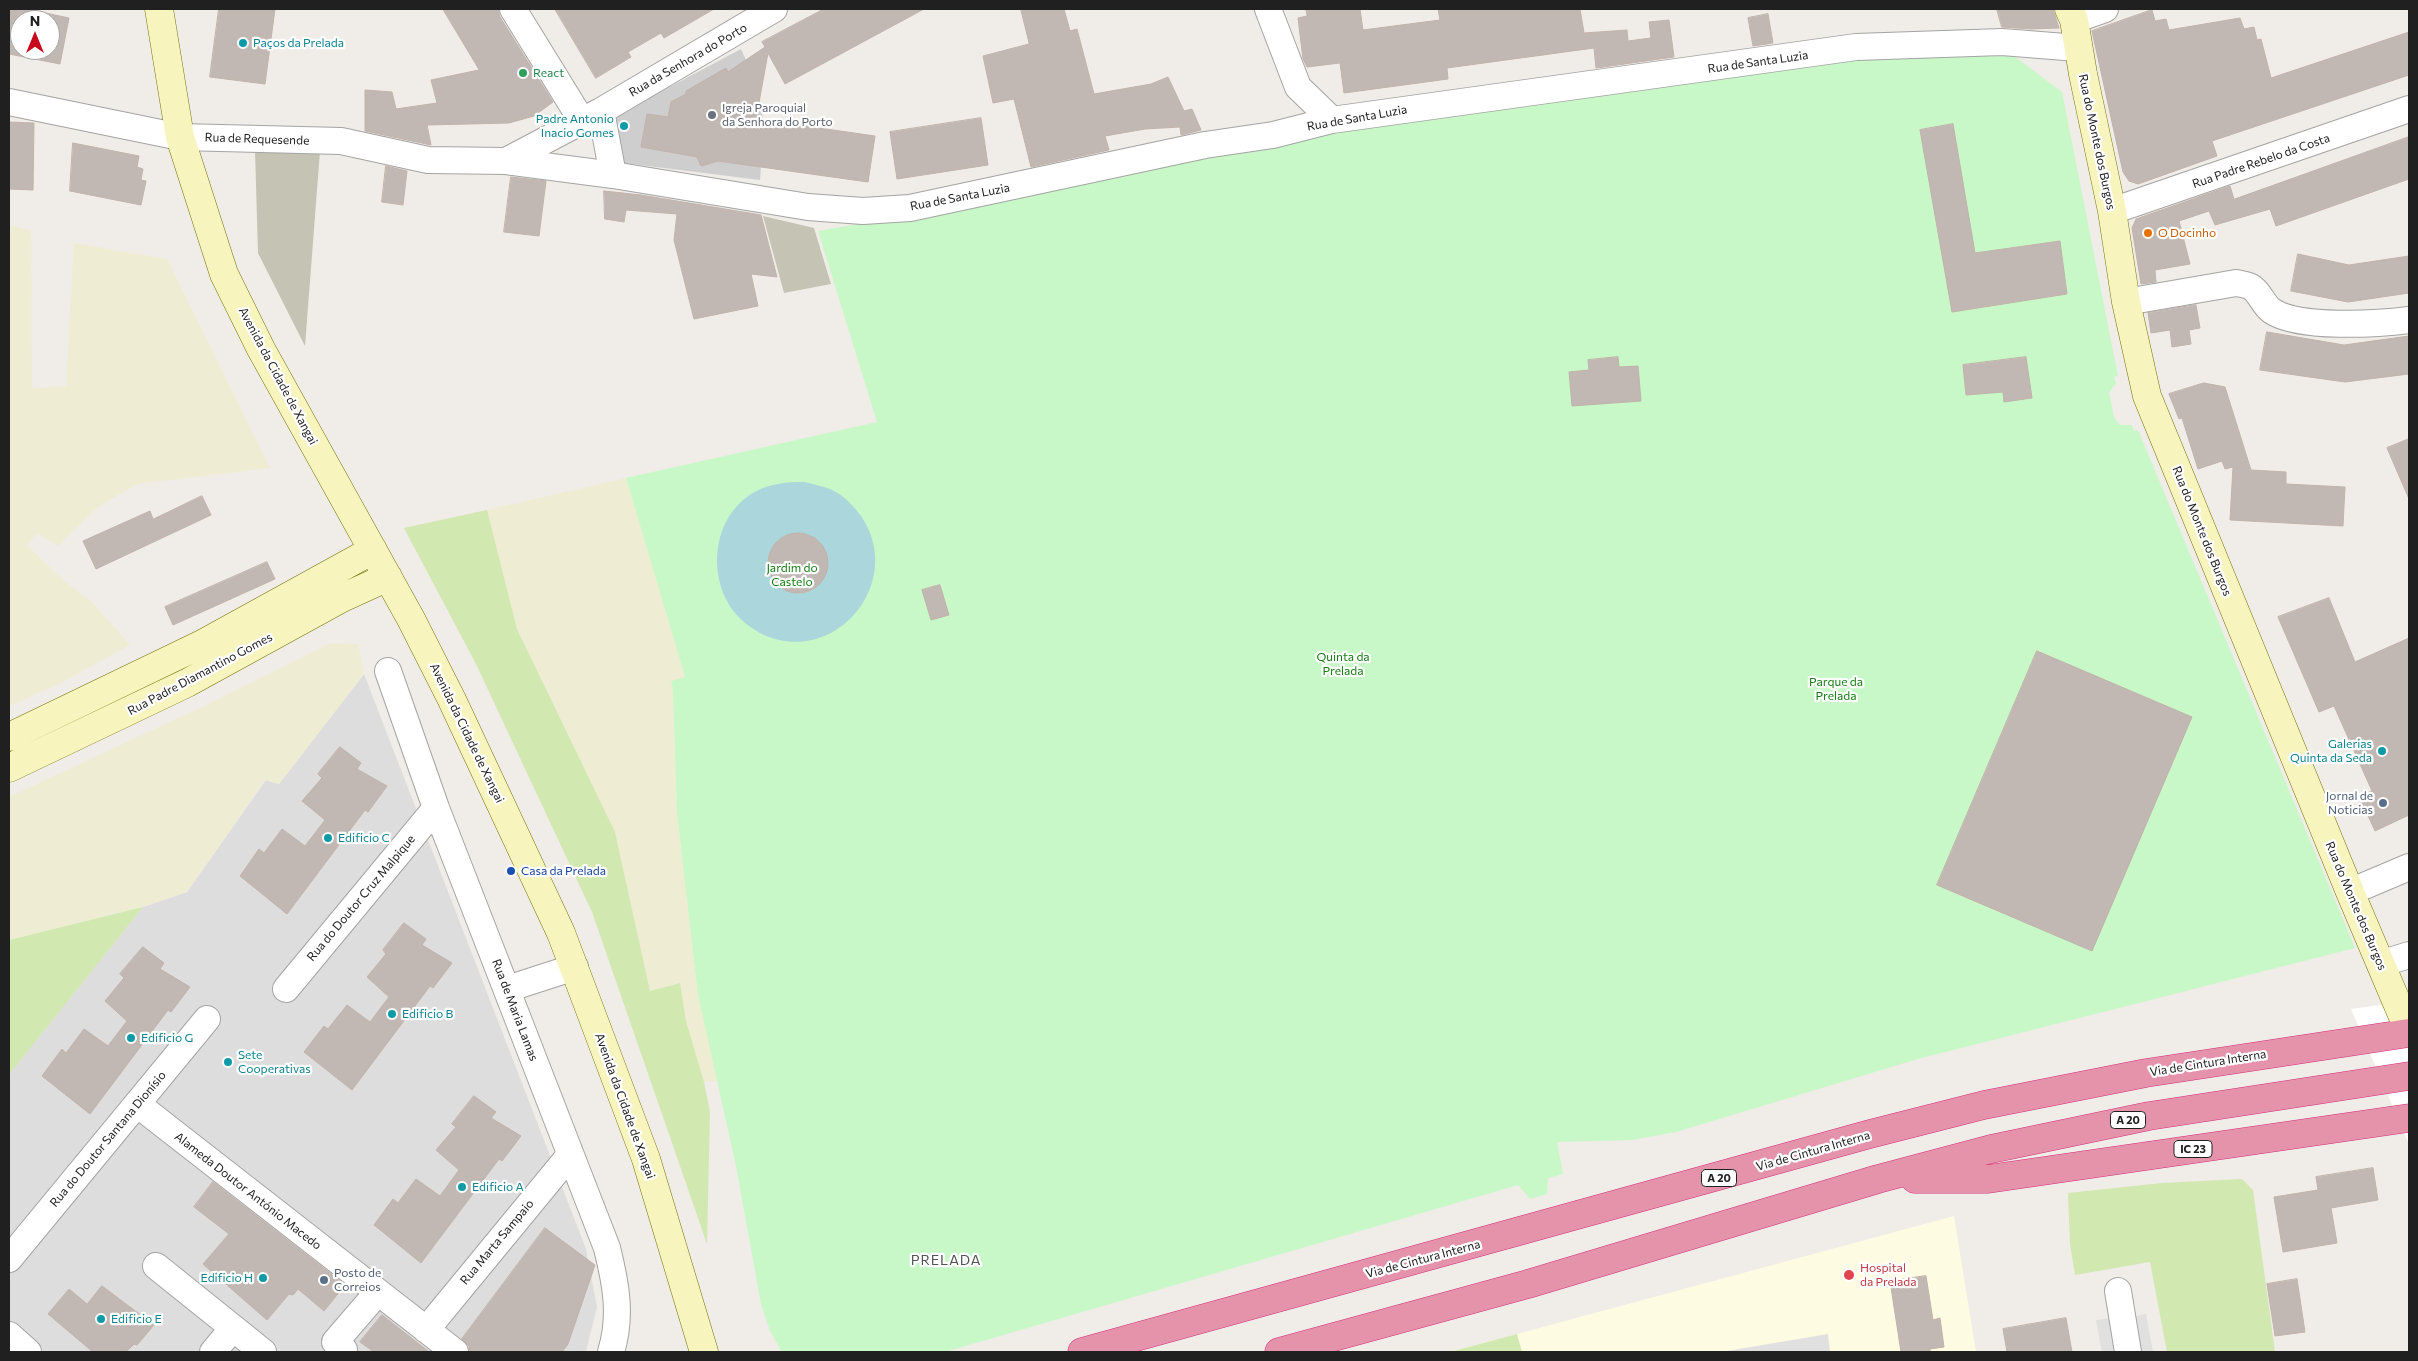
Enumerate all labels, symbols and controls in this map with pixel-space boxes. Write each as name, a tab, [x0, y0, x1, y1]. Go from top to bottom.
north arrow	[10, 10, 60, 60]
text: N	[30, 12, 40, 29]
street label: Rua da Senhora do Porto	[626, 20, 750, 100]
place label: Paços da Prelada	[253, 36, 344, 50]
marker: Paços da Prelada	[237, 37, 249, 49]
street label: Rua de Santa Luzia	[1707, 48, 1809, 76]
place label: React	[533, 66, 564, 80]
marker: React	[517, 67, 529, 79]
street label: Rua do Monte dos Burgos	[2076, 73, 2118, 211]
place label: Igreja Paroquial da Senhora do Porto	[722, 101, 833, 129]
street label: Rua de Santa Luzia	[1306, 102, 1408, 134]
marker: Igreja Paroquial da Senhora do Porto	[706, 109, 718, 121]
place label: Padre Antonio Inacio Gomes	[536, 112, 614, 140]
marker: Padre Antonio Inacio Gomes	[618, 120, 630, 132]
street label: Rua de Requesende	[204, 130, 310, 148]
street label: Rua Padre Rebelo da Costa	[2190, 131, 2332, 191]
street label: Rua de Santa Luzia	[909, 180, 1011, 214]
place label: O Docinho	[2158, 226, 2216, 240]
marker: O Docinho	[2142, 227, 2154, 239]
street label: Avenida da Cidade de Xangai	[236, 305, 320, 447]
street label: Rua do Monte dos Burgos	[2169, 464, 2235, 598]
park label: Jardim do Castelo	[766, 561, 818, 589]
street label: Rua Padre Diamantino Gomes	[125, 630, 275, 718]
park label: Quinta da Prelada	[1316, 650, 1370, 678]
street label: Avenida da Cidade de Xangai	[427, 661, 507, 805]
park label: Parque da Prelada	[1809, 675, 1863, 703]
place label: Galerias Quinta da Seda	[2290, 737, 2372, 765]
marker: Galerias Quinta da Seda	[2376, 745, 2388, 757]
place label: Jornal de Noticias	[2326, 789, 2373, 817]
marker: Jornal de Noticias	[2377, 797, 2389, 809]
place label: Edificio C	[338, 831, 390, 845]
street label: Rua do Doutor Cruz Malpique	[304, 832, 418, 964]
marker: Edificio C	[322, 832, 334, 844]
street label: Rua do Monte dos Burgos	[2322, 839, 2390, 973]
place label: Casa da Prelada	[521, 864, 606, 878]
marker: Casa da Prelada	[505, 865, 517, 877]
street label: Rua de Maria Lamas	[489, 957, 541, 1063]
place label: Edificio B	[402, 1007, 453, 1021]
marker: Edificio B	[386, 1008, 398, 1020]
place label: Edificio G	[141, 1031, 193, 1045]
street label: Avenida da Cidade de Xangai	[592, 1031, 658, 1181]
marker: Edificio G	[125, 1032, 137, 1044]
street label: Via de Cintura Interna	[2149, 1047, 2267, 1079]
place label: Sete Cooperativas	[238, 1048, 311, 1076]
marker: Sete Cooperativas	[222, 1056, 234, 1068]
street label: Rua do Doutor Santana Dionísio	[47, 1068, 169, 1210]
road number: A 20	[2110, 1112, 2146, 1128]
street label: Via de Cintura Interna	[1754, 1128, 1872, 1174]
street label: Alameda Doutor António Macedo	[172, 1129, 324, 1253]
road number: IC 23	[2174, 1140, 2212, 1158]
road number: A 20	[1702, 1170, 1736, 1186]
place label: Edificio A	[472, 1180, 524, 1194]
marker: Edificio A	[456, 1181, 468, 1193]
street label: Rua Marta Sampaio	[457, 1197, 537, 1287]
street label: Via de Cintura Interna	[1364, 1237, 1482, 1281]
district label: PRELADA	[910, 1252, 982, 1268]
place label: Hospital da Prelada	[1860, 1261, 1916, 1289]
place label: Posto de Correios	[334, 1266, 381, 1294]
marker: Hospital da Prelada	[1842, 1268, 1856, 1282]
place label: Edificio H	[201, 1271, 253, 1285]
marker: Edificio H	[257, 1272, 269, 1284]
marker: Posto de Correios	[318, 1274, 330, 1286]
place label: Edificio E	[111, 1312, 162, 1326]
marker: Edificio E	[95, 1313, 107, 1325]

